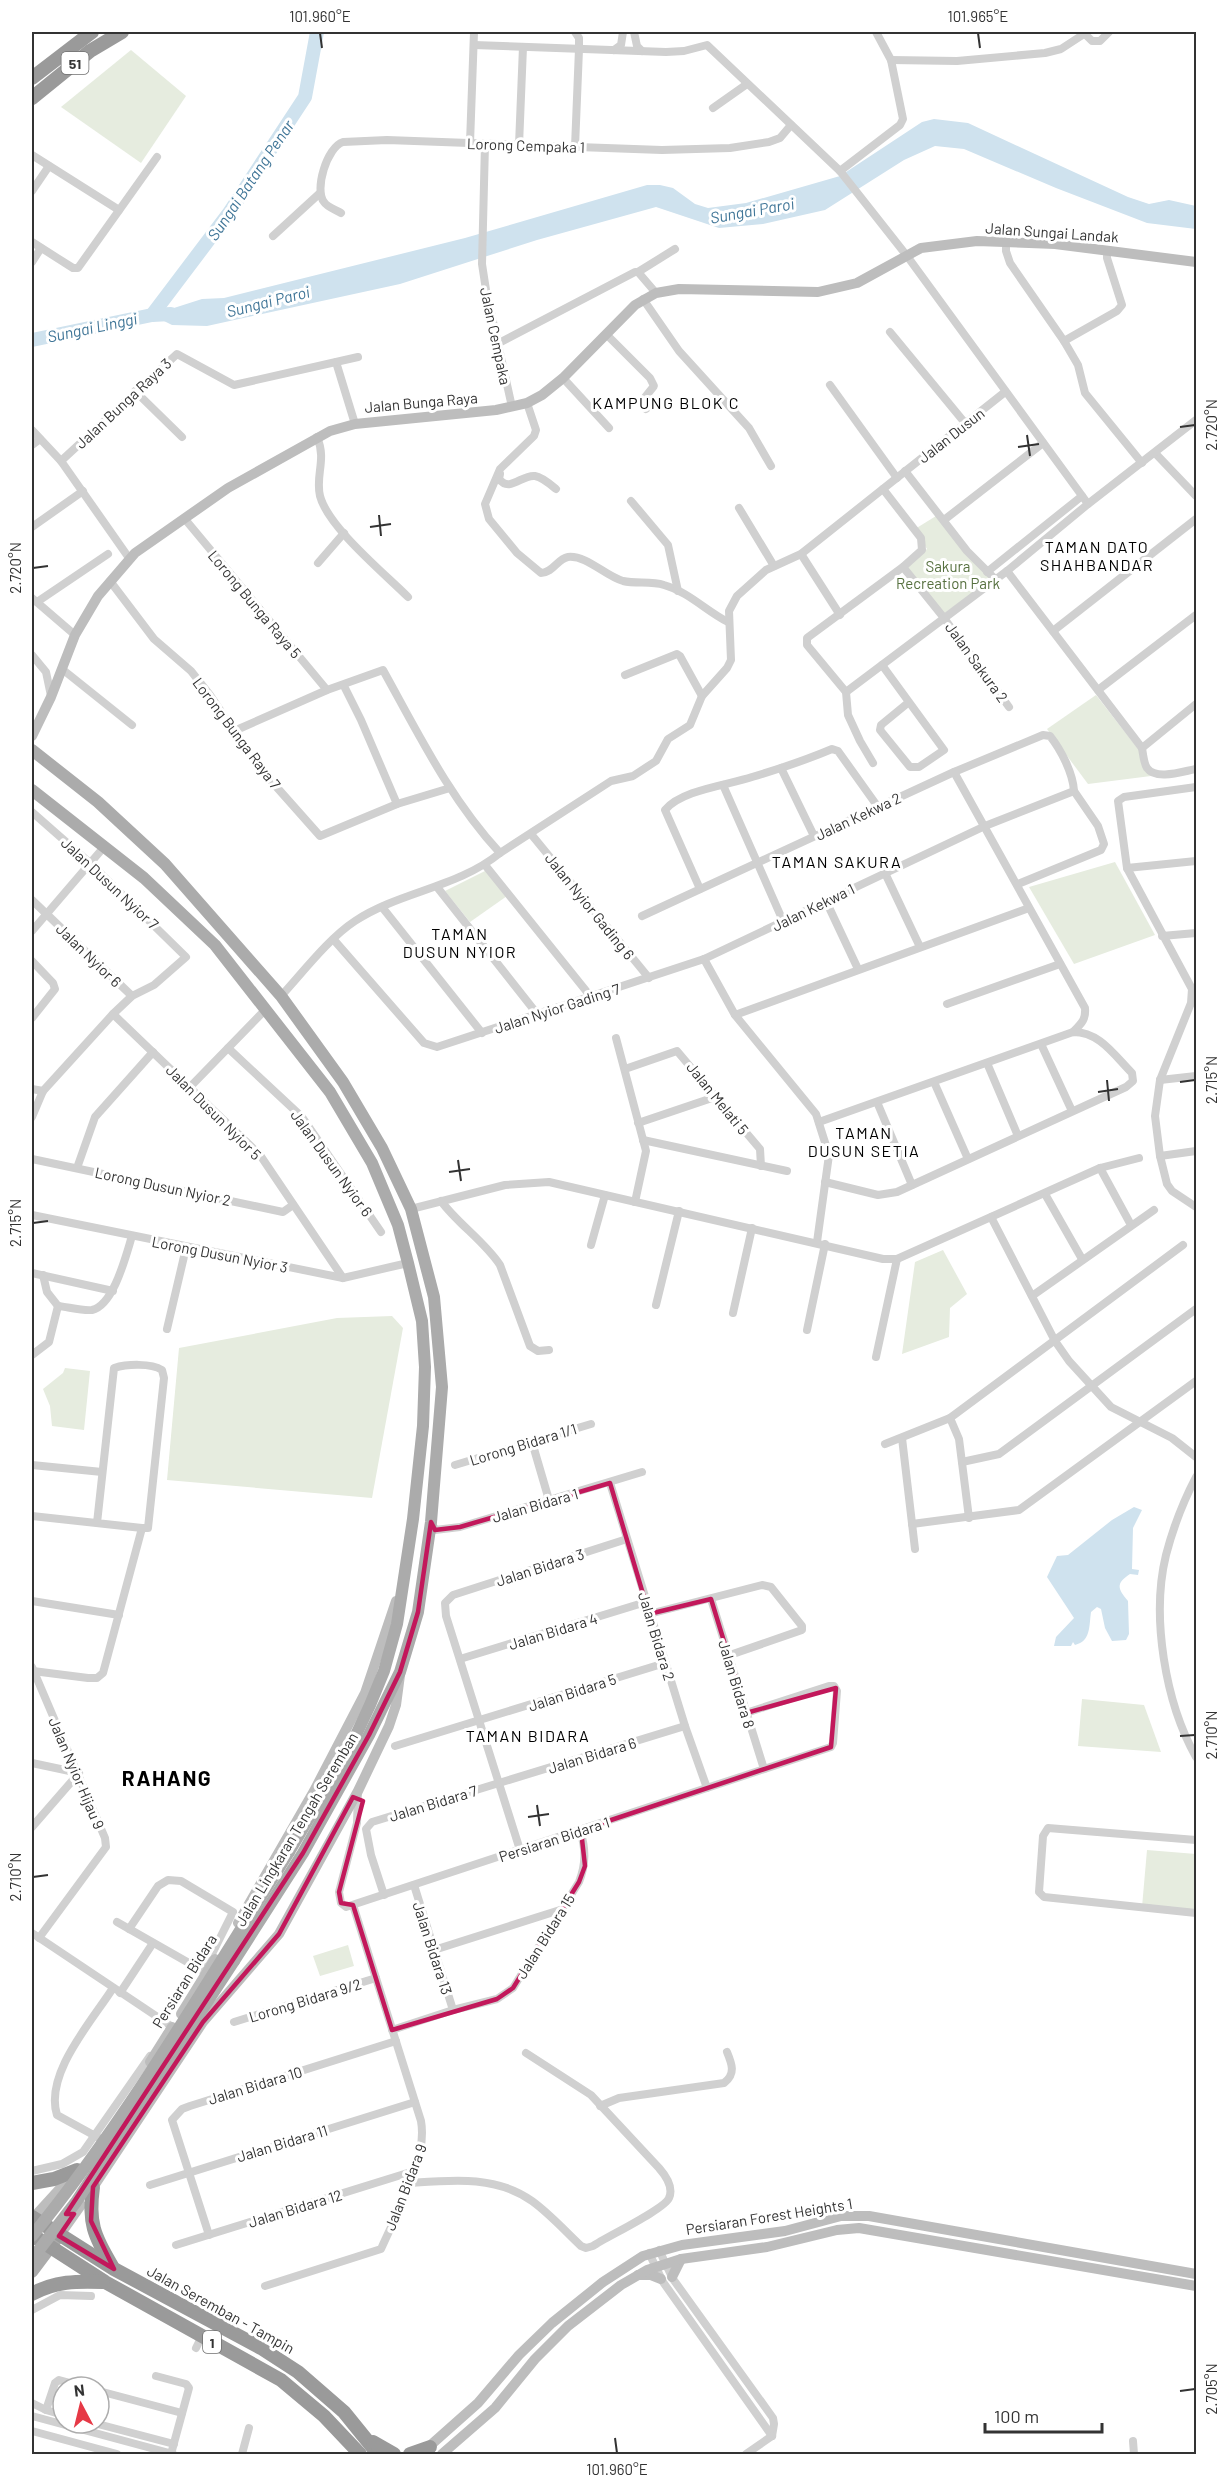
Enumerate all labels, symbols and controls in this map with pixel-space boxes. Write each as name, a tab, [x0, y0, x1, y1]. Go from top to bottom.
text: 101.960°E	[289, 7, 351, 25]
text: 101.965°E	[948, 7, 1008, 25]
road number: 51	[62, 52, 88, 74]
water label: Sungai Batang Penar	[203, 115, 298, 244]
street label: Lorong Cempaka 1	[467, 134, 585, 156]
water label: Sungai Paroi	[708, 193, 796, 227]
street label: Jalan Sungai Landak	[985, 218, 1120, 246]
water label: Sungai Paroi	[224, 281, 312, 321]
street label: Jalan Cempaka	[477, 286, 515, 386]
water label: Sungai Linggi	[45, 308, 139, 346]
street label: Jalan Bunga Raya 3	[71, 354, 175, 452]
street label: Jalan Bunga Raya	[364, 388, 478, 416]
district label: KAMPUNG BLOK C	[592, 393, 740, 412]
text: 2.720°N	[1202, 399, 1220, 451]
street label: Jalan Dusun	[914, 404, 988, 466]
district label: TAMAN DATO SHAHBANDAR	[1040, 537, 1154, 574]
text: 2.720°N	[6, 542, 24, 594]
street label: Lorong Bunga Raya 5	[205, 546, 305, 662]
park label: Sakura Recreation Park	[896, 557, 1000, 592]
street label: Jalan Sakura 2	[942, 618, 1012, 706]
street label: Lorong Bunga Raya 7	[189, 674, 285, 792]
street label: Jalan Kekwa 2	[812, 788, 904, 844]
street label: Jalan Dusun Nyior 7	[58, 833, 162, 933]
street label: Jalan Nyior Gading 6	[542, 849, 638, 963]
district label: TAMAN SAKURA	[772, 852, 902, 871]
street label: Jalan Kekwa 1	[769, 879, 857, 935]
street label: Jalan Nyior 6	[53, 919, 125, 991]
district label: TAMAN DUSUN NYIOR	[403, 924, 517, 961]
street label: Jalan Nyior Gading 7	[492, 979, 622, 1037]
text: 2.715°N	[1202, 1056, 1220, 1104]
street label: Jalan Melati 5	[683, 1058, 753, 1138]
street label: Jalan Dusun Nyior 5	[163, 1061, 265, 1163]
street label: Jalan Dusun Nyior 6	[287, 1106, 377, 1220]
district label: TAMAN DUSUN SETIA	[808, 1123, 920, 1160]
street label: Lorong Dusun Nyior 2	[93, 1163, 233, 1209]
text: 2.715°N	[6, 1199, 24, 1247]
street label: Lorong Dusun Nyior 3	[151, 1232, 289, 1276]
street label: Lorong Bidara 1/1	[467, 1419, 579, 1469]
street label: Jalan Bidara 1	[490, 1484, 580, 1526]
street label: Jalan Bidara 3	[494, 1544, 586, 1590]
street label: Jalan Bidara 2	[635, 1589, 679, 1683]
street label: Jalan Bidara 4	[506, 1609, 600, 1653]
street label: Jalan Bidara 8	[715, 1638, 759, 1730]
street label: Jalan Bidara 5	[526, 1669, 618, 1715]
text: 2.710°N	[1202, 1711, 1220, 1759]
street label: Jalan Nyior Hijau 9	[45, 1714, 109, 1832]
district label: TAMAN BIDARA	[466, 1726, 590, 1745]
street label: Jalan Lingkaran Tengah Seremban	[231, 1729, 361, 1929]
street label: Jalan Bidara 6	[546, 1733, 638, 1777]
district label: RAHANG	[122, 1765, 212, 1790]
street label: Jalan Bidara 7	[387, 1781, 479, 1825]
street label: Persiaran Bidara 1	[496, 1813, 612, 1865]
text: 2.710°N	[6, 1853, 24, 1901]
street label: Jalan Bidara 15	[512, 1890, 578, 1982]
street label: Jalan Bidara 13	[410, 1899, 456, 1997]
street label: Persiaran Bidara	[148, 1931, 220, 2031]
street label: Lorong Bidara 9/2	[247, 1974, 363, 2026]
street label: Jalan Bidara 10	[206, 2062, 304, 2108]
street label: Jalan Bidara 11	[234, 2121, 330, 2165]
street label: Jalan Bidara 9	[380, 2141, 430, 2233]
street label: Jalan Bidara 12	[246, 2185, 344, 2231]
street label: Persiaran Forest Heights 1	[684, 2194, 854, 2238]
street label: Jalan Seremban - Tampin	[144, 2261, 298, 2357]
road number: 1	[203, 2331, 221, 2353]
text: 2.705°N	[1202, 2363, 1220, 2415]
north arrow	[51, 2375, 111, 2435]
text: N	[73, 2380, 86, 2400]
scale bar	[985, 2396, 1102, 2434]
text: 100 m	[994, 2405, 1039, 2427]
text: 101.960°E	[586, 2460, 648, 2478]

